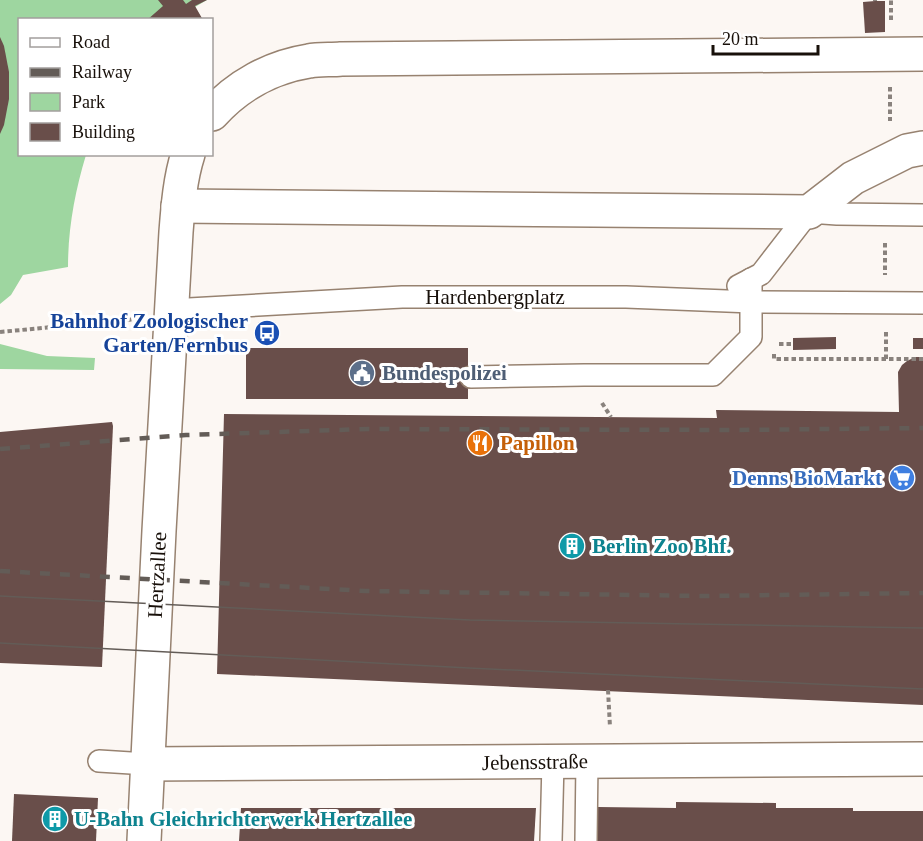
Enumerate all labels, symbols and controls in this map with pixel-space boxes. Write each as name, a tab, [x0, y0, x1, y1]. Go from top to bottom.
legend	[18, 18, 213, 156]
scale bar	[713, 18, 818, 56]
text: 20 m	[722, 29, 759, 49]
text: Road	[72, 32, 110, 52]
text: Railway	[72, 62, 132, 82]
text: Park	[72, 92, 105, 112]
text: Building	[72, 122, 135, 142]
street label: Hardenbergplatz	[425, 285, 565, 309]
place label: Bahnhof Zoologischer Garten/Fernbus	[50, 309, 248, 357]
bus stop icon: Bahnhof Zoologischer Garten/Fernbus	[252, 318, 282, 348]
public building icon: Bundespolizei	[347, 358, 377, 388]
place label: Bundespolizei	[382, 361, 507, 385]
restaurant icon: Papillon	[465, 428, 495, 458]
place label: Papillon	[500, 431, 575, 455]
supermarket icon: Denns BioMarkt	[887, 463, 917, 493]
place label: Denns BioMarkt	[732, 466, 882, 490]
street label: Hertzallee	[143, 531, 171, 619]
building icon: Berlin Zoo Bhf.	[557, 531, 587, 561]
place label: Berlin Zoo Bhf.	[592, 534, 731, 558]
street label: Jebensstraße	[482, 749, 588, 775]
building icon: U-Bahn Gleichrichterwerk Hertzallee	[40, 804, 70, 834]
place label: U-Bahn Gleichrichterwerk Hertzallee	[74, 807, 412, 831]

